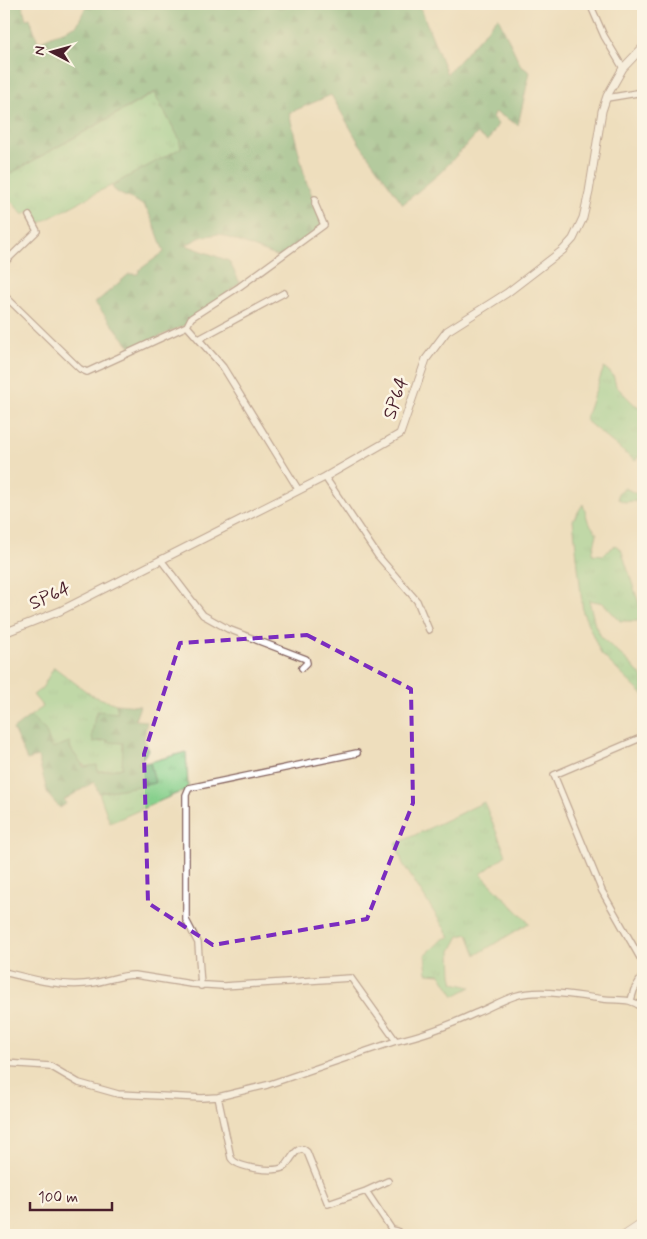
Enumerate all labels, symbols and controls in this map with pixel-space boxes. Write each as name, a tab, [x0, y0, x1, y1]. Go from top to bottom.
north arrow	[28, 28, 78, 78]
text: N	[31, 45, 50, 56]
street label: SP64	[377, 374, 415, 422]
street label: SP64	[25, 576, 75, 616]
scale bar	[30, 1179, 112, 1211]
text: 100 m	[38, 1188, 78, 1208]

